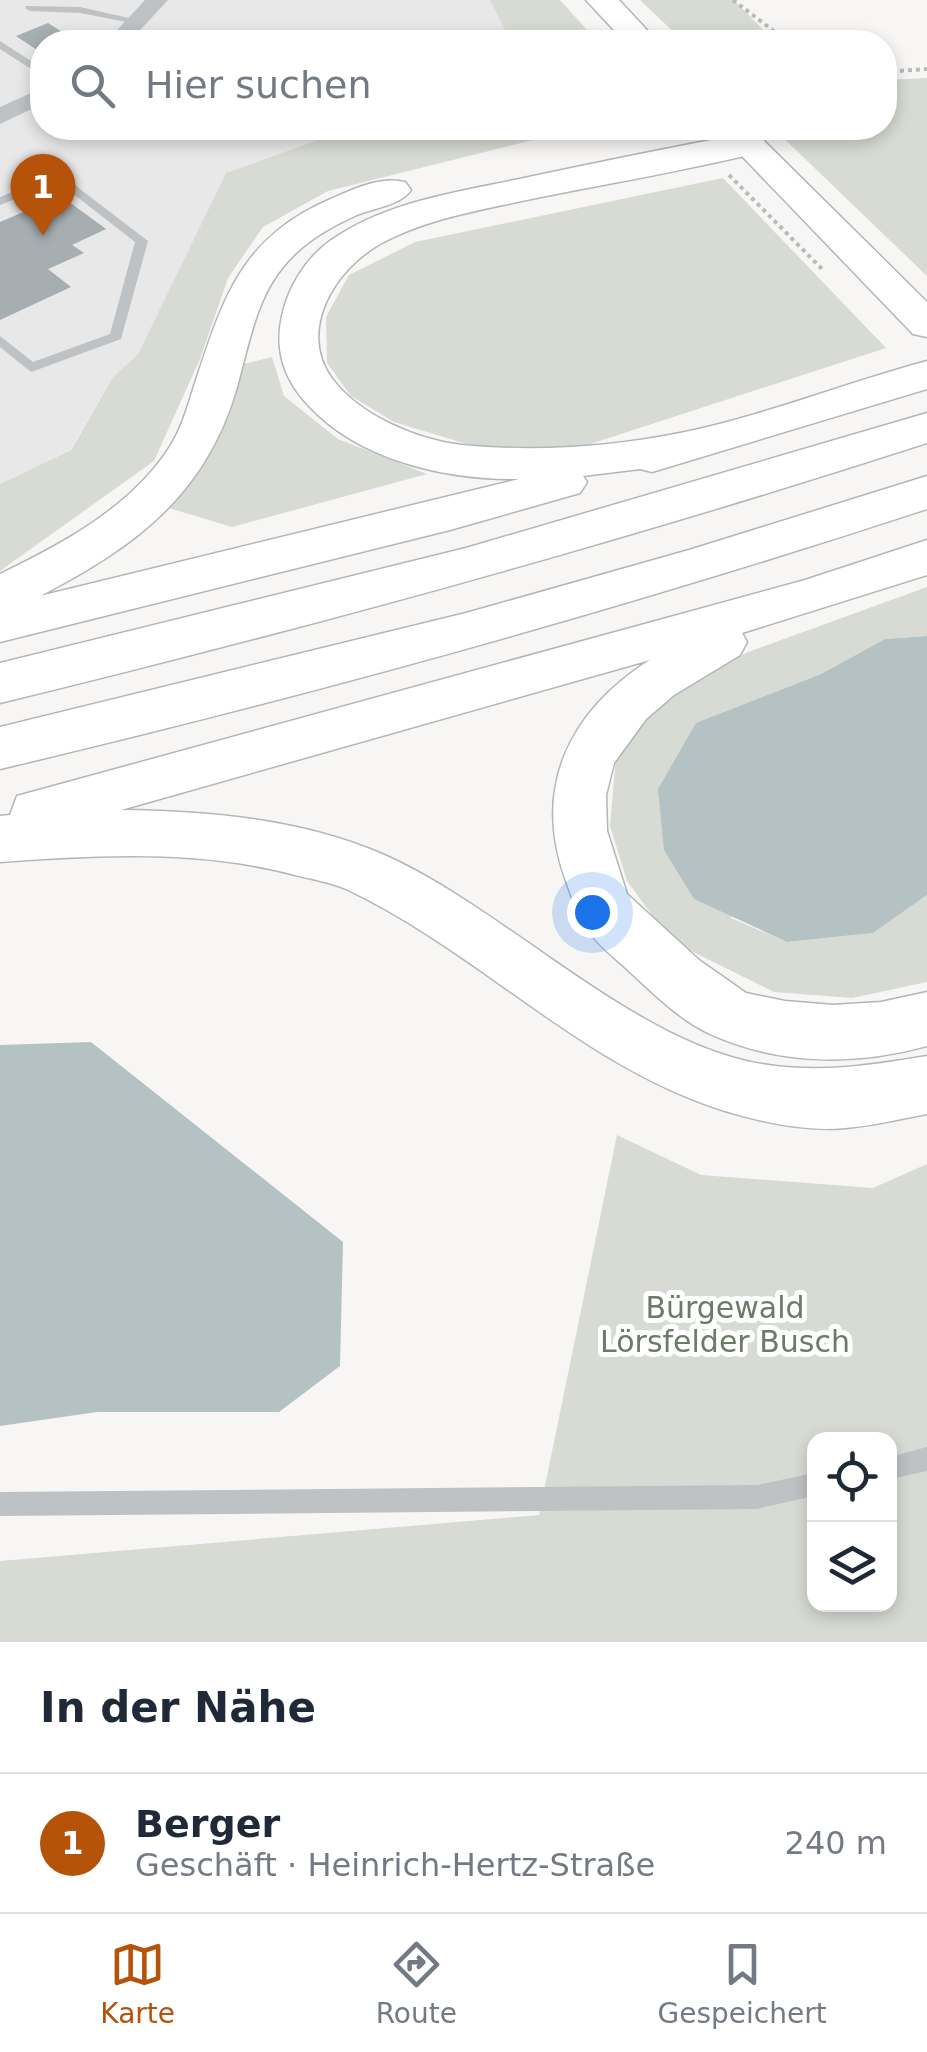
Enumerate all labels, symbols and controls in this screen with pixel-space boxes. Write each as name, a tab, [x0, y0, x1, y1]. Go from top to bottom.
search box	[30, 30, 897, 140]
icon: search	[65, 58, 120, 113]
text: Hier suchen	[145, 63, 372, 107]
pin: 1	[10, 154, 76, 236]
your location	[567, 887, 618, 938]
park label: Bürgewald Lörsfelder Busch	[600, 1290, 850, 1359]
map controls	[807, 1432, 897, 1612]
button: locate	[807, 1432, 897, 1522]
button: layers	[807, 1522, 897, 1612]
text: In der Nähe	[40, 1683, 316, 1732]
text: Berger	[135, 1802, 280, 1846]
text: 1	[61, 1824, 84, 1862]
text: 240 m	[785, 1824, 887, 1862]
text: Geschäft · Heinrich-Hertz-Straße	[135, 1846, 655, 1884]
tab: Karte	[100, 1937, 175, 2030]
tab: Route	[376, 1937, 457, 2030]
tab: Gespeichert	[658, 1937, 827, 2030]

